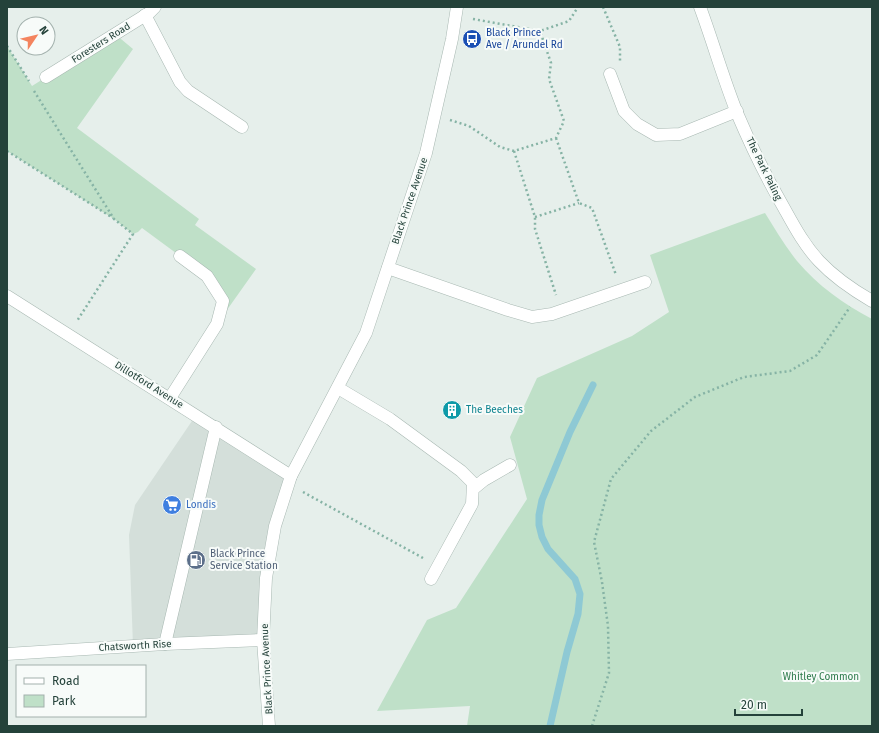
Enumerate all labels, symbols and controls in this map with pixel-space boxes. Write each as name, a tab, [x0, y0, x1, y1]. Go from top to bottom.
north arrow	[16, 16, 56, 56]
street label: Foresters Road	[69, 20, 133, 66]
text: N	[36, 24, 51, 37]
place label: Black Prince Ave / Arundel Rd	[486, 27, 563, 51]
bus stop icon: Black Prince Ave / Arundel Rd	[461, 28, 483, 50]
street label: The Park Paling	[744, 135, 785, 203]
street label: Black Prince Avenue	[390, 156, 430, 246]
street label: Dillotford Avenue	[112, 359, 186, 411]
building icon: The Beeches	[441, 399, 463, 421]
place label: The Beeches	[466, 404, 523, 416]
supermarket icon: Londis	[161, 494, 183, 516]
place label: Londis	[186, 499, 216, 511]
place label: Black Prince Service Station	[210, 548, 278, 572]
fuel station icon: Black Prince Service Station	[185, 549, 207, 571]
street label: Black Prince Avenue	[259, 623, 275, 715]
street label: Chatsworth Rise	[98, 638, 172, 654]
legend	[16, 665, 146, 717]
park label: Whitley Common	[783, 671, 859, 683]
text: Road	[52, 674, 80, 688]
scale bar	[735, 691, 802, 717]
text: Park	[52, 694, 76, 708]
text: 20 m	[741, 698, 767, 712]

